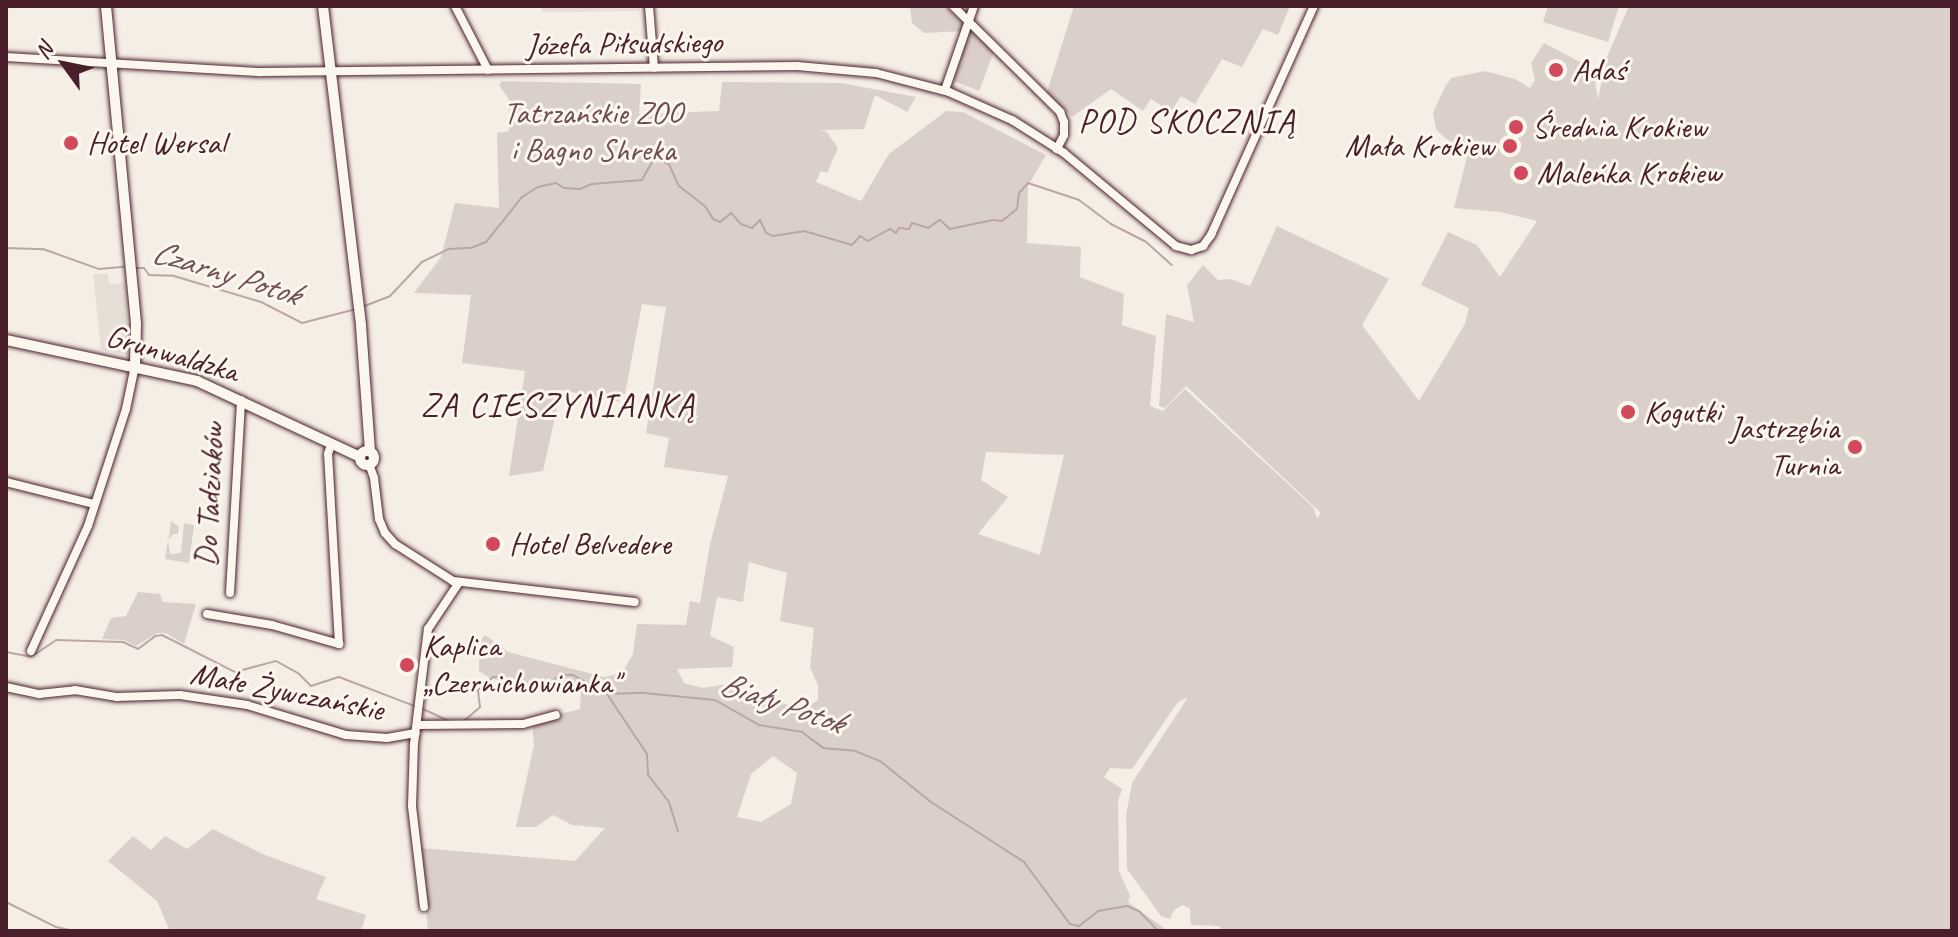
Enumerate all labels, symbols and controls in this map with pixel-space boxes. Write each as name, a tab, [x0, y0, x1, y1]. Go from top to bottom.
street label: Józefa Piłsudskiego	[525, 23, 723, 65]
north arrow	[24, 24, 104, 104]
text: N	[28, 38, 59, 64]
place label: Adaś	[1572, 51, 1626, 89]
marker: Adaś	[1547, 61, 1565, 79]
park label: Tatrzańskie ZOO i Bagno Shreka	[503, 95, 683, 170]
district label: POD SKOCZNIĄ	[1078, 101, 1296, 141]
place label: Średnia Krokiew	[1532, 108, 1707, 146]
marker: Średnia Krokiew	[1507, 118, 1525, 136]
place label: Hotel Wersal	[87, 124, 225, 162]
place label: Mała Krokiew	[1345, 127, 1494, 165]
marker: Hotel Wersal	[62, 134, 80, 152]
marker: Mała Krokiew	[1501, 137, 1519, 155]
place label: Maleńka Krokiew	[1537, 154, 1721, 192]
marker: Maleńka Krokiew	[1512, 164, 1530, 182]
water label: Czarny Potok	[147, 230, 305, 314]
street label: Grunwaldzka	[102, 317, 242, 391]
district label: ZA CIESZYNIANKĄ	[422, 385, 694, 425]
place label: Kogutki	[1644, 393, 1721, 431]
marker: Kogutki	[1619, 403, 1637, 421]
place label: Jastrzębia Turnia	[1729, 410, 1839, 485]
street label: Do Tadziaków	[187, 422, 233, 568]
marker: Jastrzębia Turnia	[1846, 438, 1864, 456]
place label: Hotel Belvedere	[509, 525, 671, 563]
marker: Hotel Belvedere	[484, 535, 502, 553]
place label: Kaplica „Czernichowianka"	[423, 628, 619, 703]
street label: Małe Żywczańskie	[187, 654, 387, 730]
marker: Kaplica „Czernichowianka"	[398, 656, 416, 674]
water label: Biały Potok	[715, 662, 849, 742]

